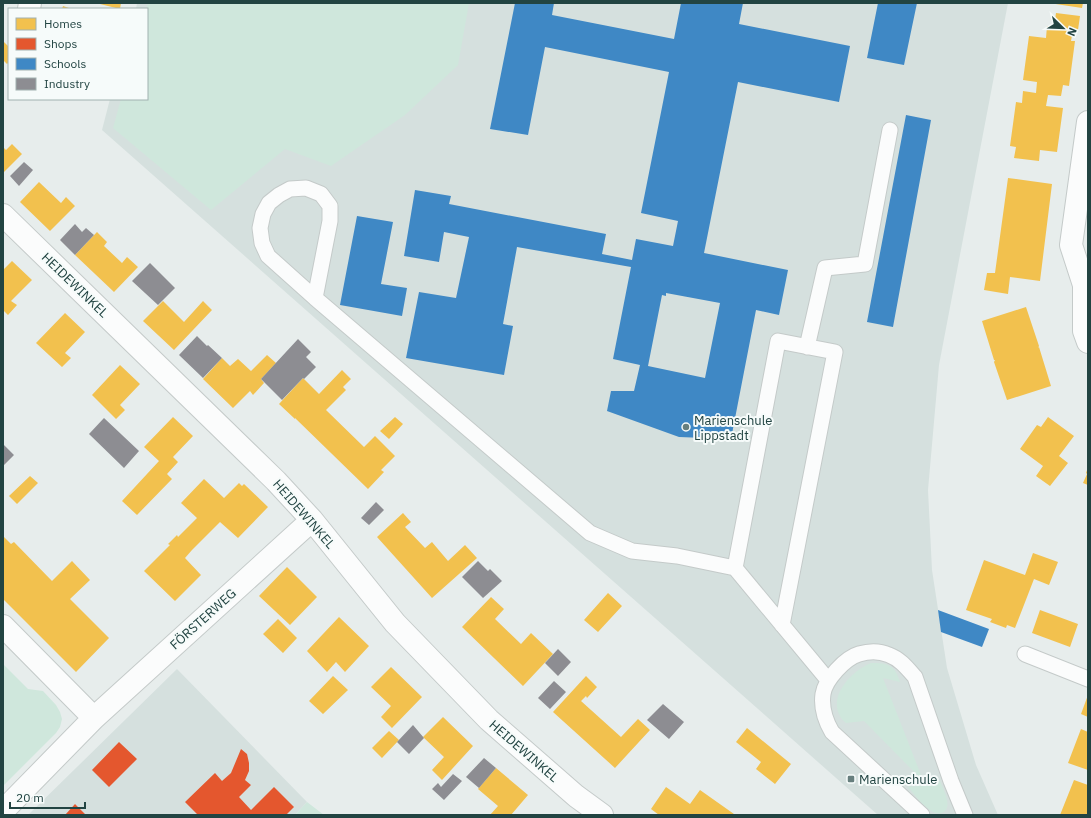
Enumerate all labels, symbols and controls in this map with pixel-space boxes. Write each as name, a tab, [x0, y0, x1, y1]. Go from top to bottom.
legend	[8, 8, 148, 100]
north arrow	[1043, 8, 1083, 48]
text: Homes	[44, 16, 82, 31]
text: N	[1064, 26, 1080, 38]
text: Shops	[44, 36, 77, 51]
text: Schools	[44, 56, 87, 71]
text: Industry	[44, 76, 90, 91]
street label: HEIDEWINKEL	[38, 249, 112, 322]
place label: Marienschule Lippstadt	[694, 412, 772, 444]
marker: Marienschule Lippstadt	[681, 422, 691, 432]
street label: HEIDEWINKEL	[269, 476, 339, 553]
street label: FÖRSTERWEG	[166, 585, 240, 653]
street label: HEIDEWINKEL	[486, 716, 563, 786]
place label: Marienschule	[859, 771, 937, 788]
marker: Marienschule	[846, 774, 856, 784]
scale bar	[10, 784, 85, 810]
text: 20 m	[16, 790, 44, 805]

